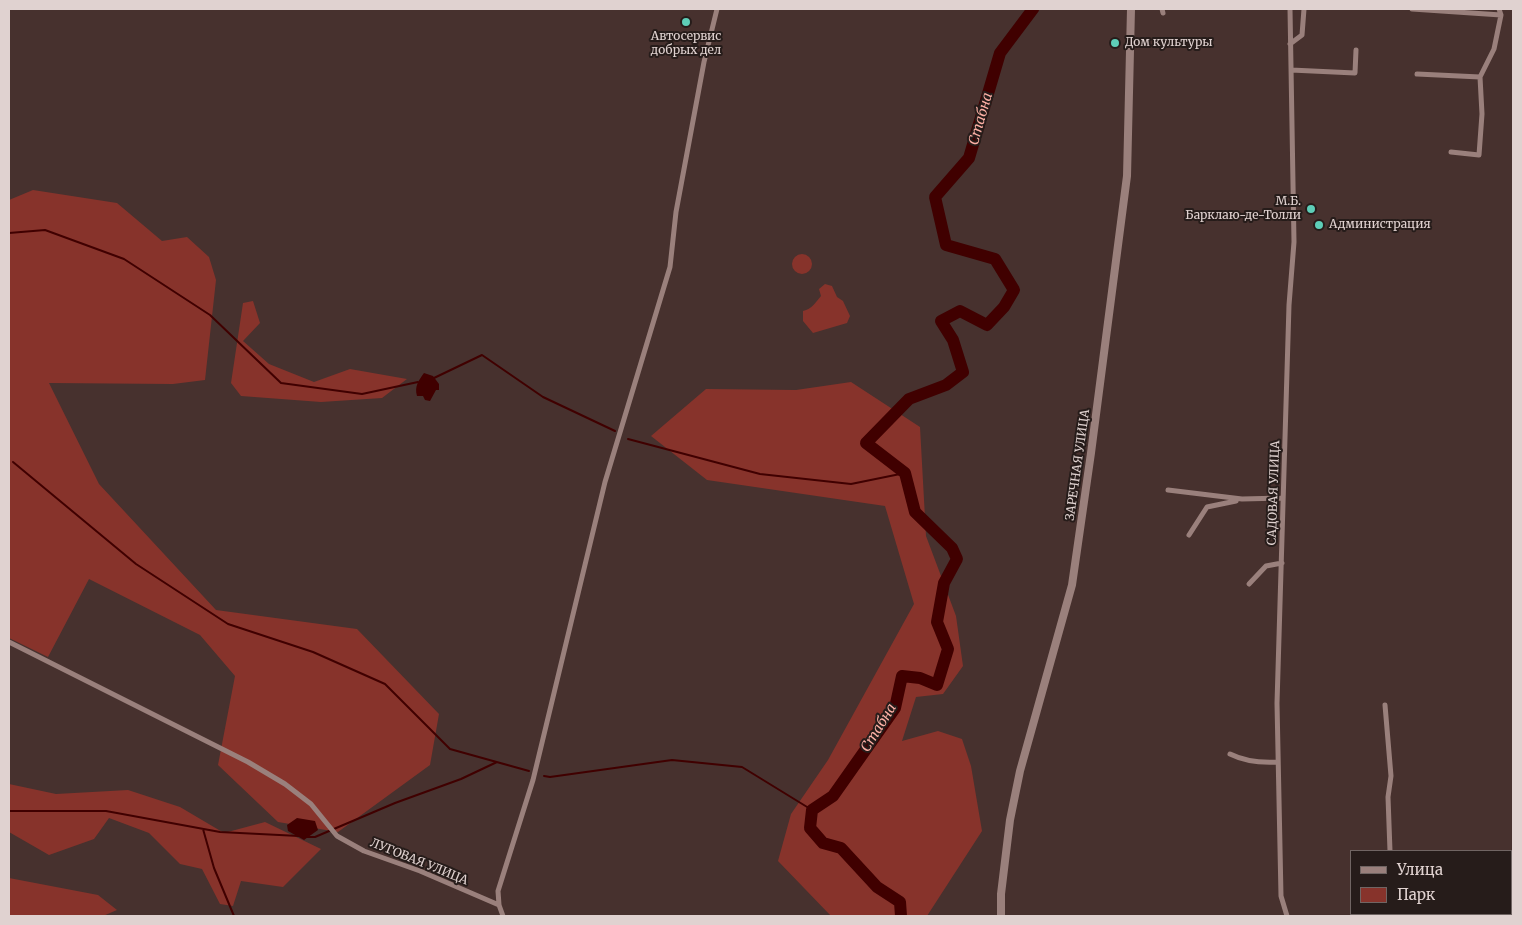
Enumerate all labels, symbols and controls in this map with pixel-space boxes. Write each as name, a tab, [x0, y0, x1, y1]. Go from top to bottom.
marker: Автосервис добрых дел	[680, 16, 692, 28]
place label: Автосервис добрых дел	[651, 30, 721, 58]
place label: Дом культуры	[1125, 36, 1213, 50]
marker: Дом культуры	[1109, 37, 1121, 49]
water label: Стабна	[966, 91, 996, 147]
place label: М.Б. Барклаю-де-Толли	[1185, 195, 1301, 223]
marker: М.Б. Барклаю-де-Толли	[1305, 203, 1317, 215]
place label: Администрация	[1329, 218, 1431, 232]
marker: Администрация	[1313, 219, 1325, 231]
street label: ЗАРЕЧНАЯ УЛИЦА	[1063, 408, 1093, 522]
street label: САДОВАЯ УЛИЦА	[1265, 440, 1283, 546]
water label: Стабна	[858, 701, 900, 755]
street label: ЛУГОВАЯ УЛИЦА	[368, 836, 470, 888]
legend	[1350, 850, 1512, 915]
text: Улица	[1397, 860, 1443, 879]
text: Парк	[1397, 885, 1435, 904]

